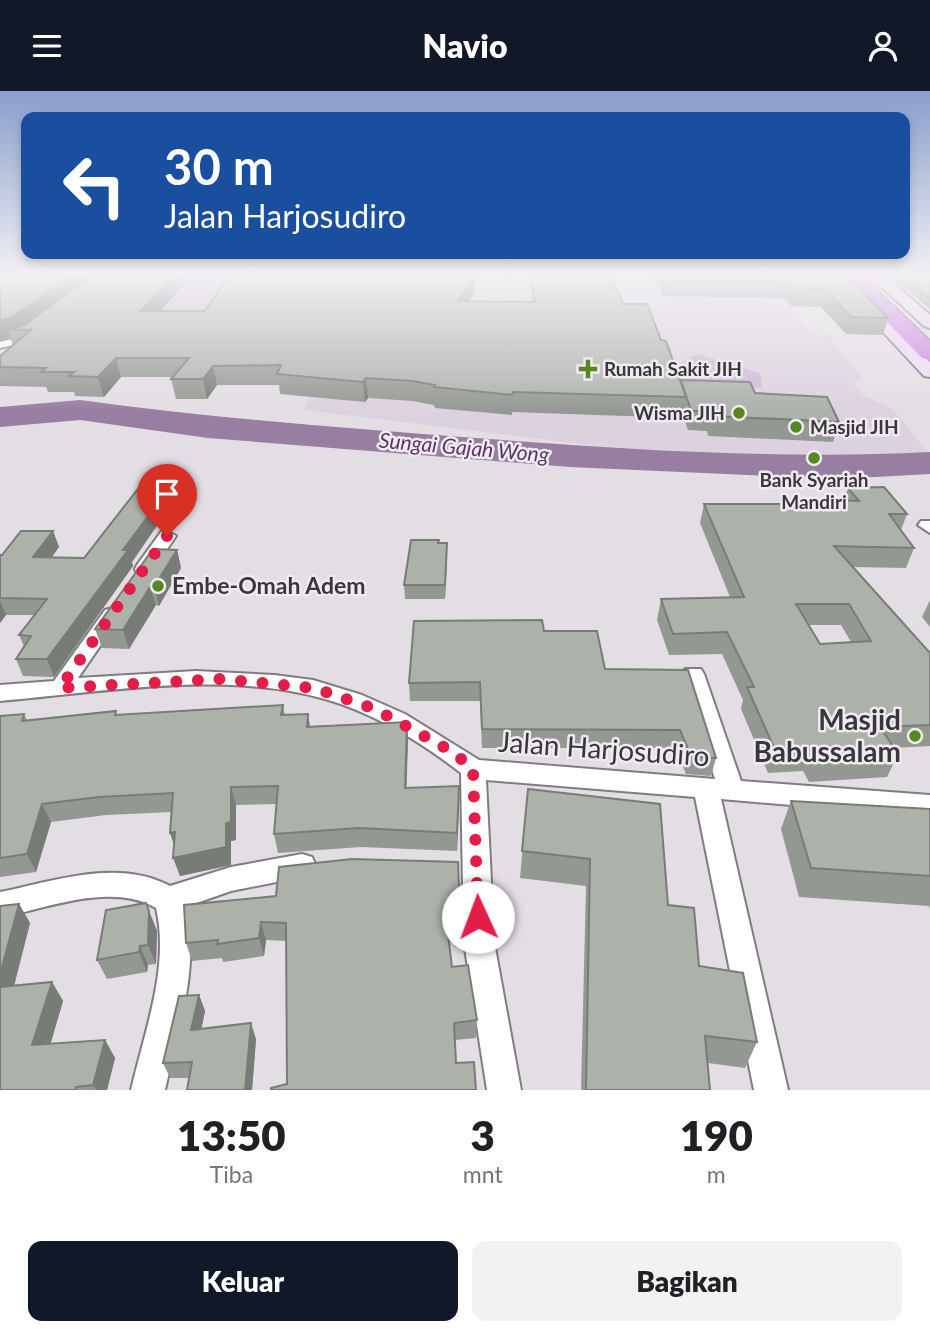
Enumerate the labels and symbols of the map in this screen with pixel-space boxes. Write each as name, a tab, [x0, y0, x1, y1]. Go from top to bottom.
place label: Rumah Sakit JIH	[604, 357, 742, 380]
marker: Rumah Sakit JIH	[578, 359, 598, 379]
place label: Wisma JIH	[634, 401, 725, 424]
marker: Wisma JIH	[731, 405, 747, 421]
place label: Masjid JIH	[810, 415, 899, 438]
marker: Masjid JIH	[788, 419, 804, 435]
water label: Sungai Gajah Wong	[378, 427, 551, 466]
marker: Bank Syariah Mandiri	[806, 450, 822, 466]
pin	[137, 464, 197, 536]
place label: Bank Syariah Mandiri	[759, 468, 869, 513]
place label: Embe-Omah Adem	[172, 571, 366, 599]
marker: Embe-Omah Adem	[150, 578, 166, 594]
place label: Masjid Babussalam	[753, 702, 901, 768]
street label: Jalan Harjosudiro	[497, 724, 711, 772]
marker: Masjid Babussalam	[907, 728, 923, 744]
position arrow	[441, 880, 515, 954]

